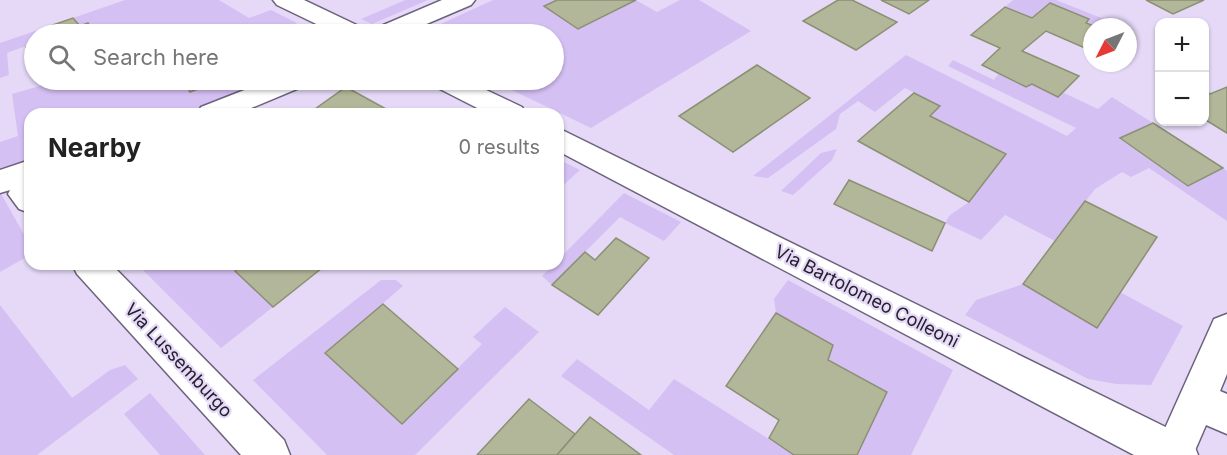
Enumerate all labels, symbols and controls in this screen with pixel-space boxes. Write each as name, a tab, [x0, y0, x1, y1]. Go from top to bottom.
north arrow	[1083, 18, 1137, 72]
map controls	[1155, 18, 1209, 126]
button: +	[1155, 18, 1209, 72]
search box	[24, 24, 564, 90]
icon: search	[45, 41, 78, 74]
text: Search here	[93, 44, 219, 70]
button: −	[1155, 72, 1209, 126]
text: Nearby	[48, 132, 141, 163]
text: 0 results	[458, 135, 540, 159]
street label: Via Bartolomeo Colleoni	[772, 240, 962, 352]
street label: Via Lussemburgo	[121, 299, 237, 421]

